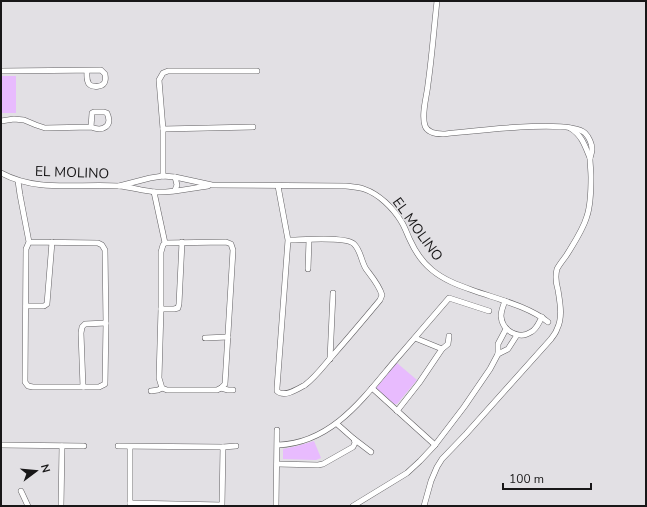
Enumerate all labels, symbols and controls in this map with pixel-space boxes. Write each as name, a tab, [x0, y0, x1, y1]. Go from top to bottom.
street label: EL MOLINO	[34, 162, 109, 183]
street label: EL MOLINO	[388, 194, 447, 265]
north arrow	[16, 451, 56, 491]
text: N	[37, 462, 53, 474]
scale bar	[503, 465, 591, 491]
text: 100 m	[509, 471, 544, 487]

